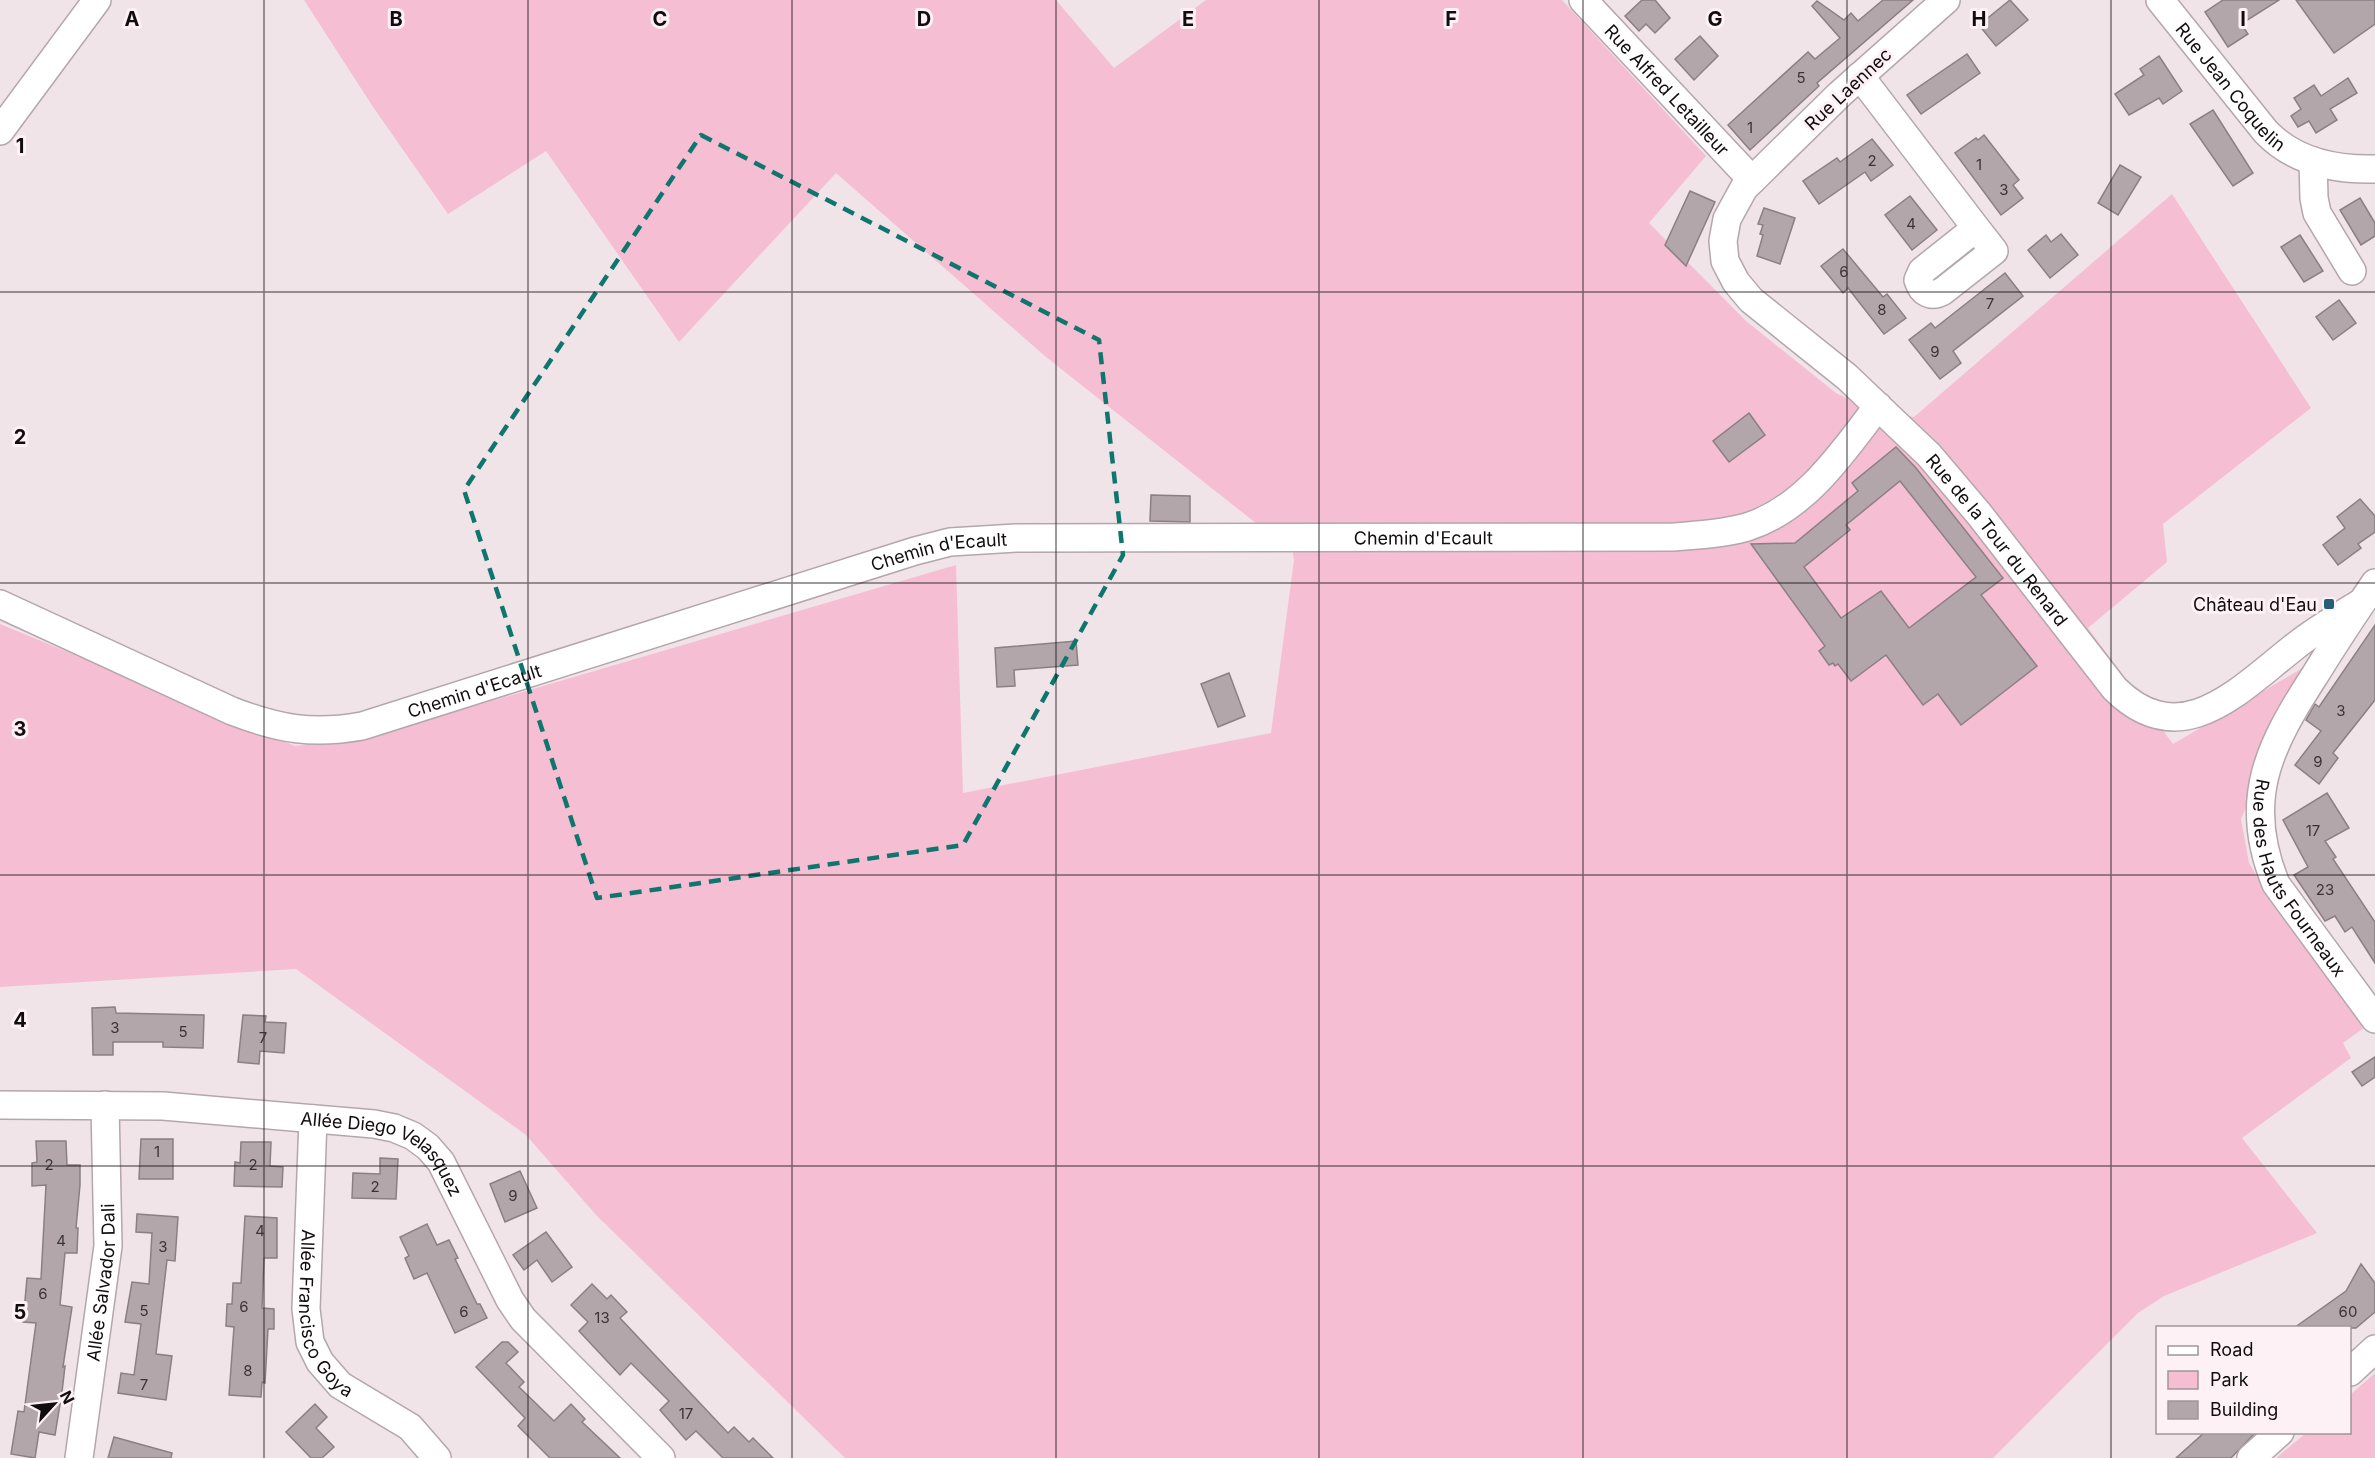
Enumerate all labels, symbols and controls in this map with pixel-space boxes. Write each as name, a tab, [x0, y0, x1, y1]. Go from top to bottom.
text: A	[125, 7, 140, 31]
text: B	[389, 7, 403, 31]
text: C	[653, 7, 667, 31]
text: D	[917, 7, 931, 31]
text: E	[1182, 7, 1194, 31]
text: F	[1445, 7, 1457, 31]
text: G	[1707, 7, 1723, 31]
text: H	[1972, 7, 1986, 31]
text: I	[2240, 7, 2246, 31]
street label: Rue Jean Coquelin	[2172, 18, 2290, 155]
street label: Rue Alfred Letailleur	[1601, 20, 1734, 160]
street label: Rue Laennec	[1800, 44, 1896, 134]
house number: 5	[1796, 68, 1806, 87]
house number: 1	[1747, 118, 1753, 137]
text: 1	[16, 134, 24, 158]
house number: 2	[1867, 151, 1877, 170]
house number: 1	[1976, 155, 1982, 174]
house number: 3	[1999, 180, 2009, 199]
house number: 4	[1906, 214, 1916, 233]
house number: 6	[1839, 262, 1849, 281]
house number: 7	[1986, 294, 1994, 313]
house number: 8	[1877, 300, 1887, 319]
house number: 9	[1930, 342, 1940, 361]
text: 2	[14, 425, 26, 449]
street label: Rue de la Tour du Renard	[1922, 449, 2072, 630]
street label: Chemin d'Ecault	[1354, 527, 1493, 548]
street label: Chemin d'Ecault	[868, 528, 1008, 575]
place label: Château d'Eau	[2193, 594, 2317, 615]
marker: Château d'Eau	[2322, 597, 2336, 611]
street label: Chemin d'Ecault	[405, 659, 544, 722]
house number: 3	[2336, 701, 2346, 720]
text: 3	[14, 717, 26, 741]
house number: 9	[2313, 752, 2323, 771]
street label: Rue des Hauts Fourneaux	[2250, 777, 2351, 980]
house number: 17	[2306, 821, 2320, 840]
house number: 23	[2316, 880, 2334, 899]
text: 4	[13, 1008, 27, 1032]
house number: 3	[110, 1018, 120, 1037]
house number: 5	[178, 1022, 188, 1041]
house number: 7	[259, 1028, 267, 1047]
street label: Allée Diego Velasquez	[300, 1107, 467, 1200]
house number: 1	[154, 1142, 160, 1161]
house number: 2	[44, 1155, 54, 1174]
house number: 2	[248, 1155, 258, 1174]
house number: 2	[370, 1177, 380, 1196]
house number: 9	[508, 1186, 518, 1205]
street label: Allée Salvador Dali	[82, 1203, 119, 1363]
house number: 4	[255, 1221, 265, 1240]
street label: Allée Francisco Goya	[295, 1229, 357, 1401]
house number: 4	[56, 1231, 66, 1250]
house number: 3	[158, 1237, 168, 1256]
house number: 6	[38, 1284, 48, 1303]
house number: 6	[239, 1297, 249, 1316]
text: 5	[14, 1300, 26, 1324]
house number: 5	[139, 1301, 149, 1320]
house number: 6	[459, 1302, 469, 1321]
house number: 60	[2339, 1302, 2357, 1321]
house number: 13	[594, 1308, 610, 1327]
legend	[2156, 1326, 2351, 1434]
text: Road	[2210, 1339, 2253, 1360]
house number: 8	[243, 1361, 253, 1380]
text: Park	[2210, 1369, 2249, 1390]
north arrow	[24, 1374, 84, 1434]
house number: 7	[140, 1375, 148, 1394]
text: N	[56, 1387, 79, 1407]
text: Building	[2210, 1399, 2278, 1420]
house number: 17	[679, 1404, 693, 1423]

